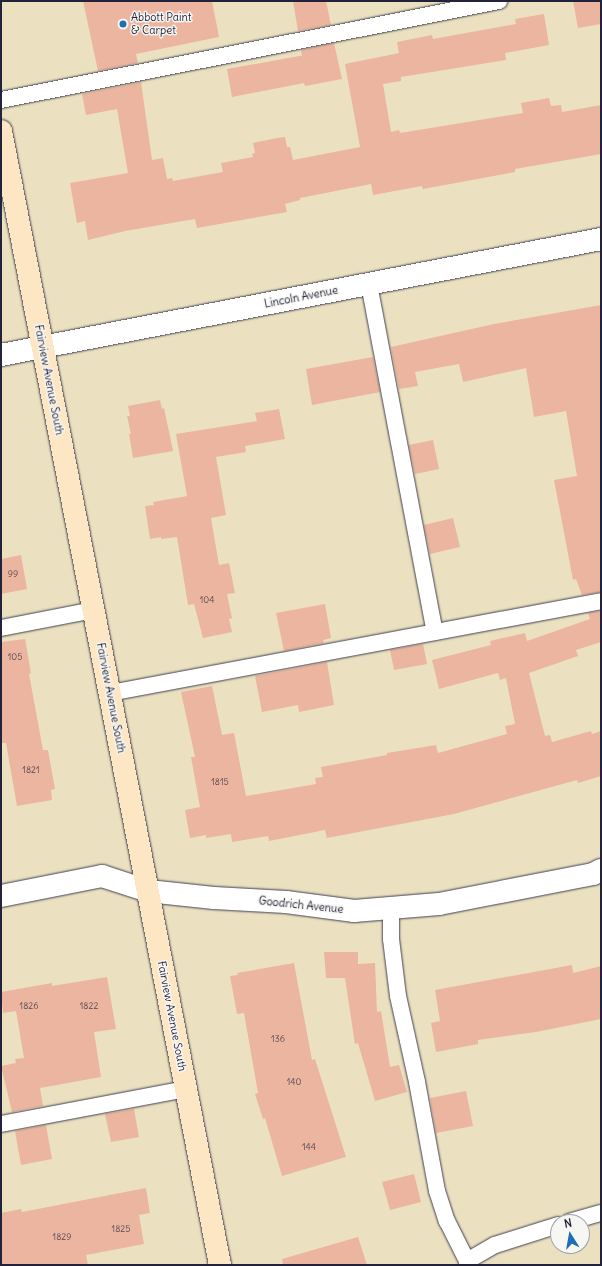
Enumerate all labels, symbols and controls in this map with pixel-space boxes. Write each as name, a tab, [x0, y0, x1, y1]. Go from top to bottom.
place label: Abbott Paint & Carpet	[131, 11, 191, 37]
marker: Abbott Paint & Carpet	[118, 19, 128, 29]
street label: Lincoln Avenue	[263, 283, 339, 311]
street label: Fairview Avenue South	[32, 324, 66, 436]
house number: 99	[8, 569, 18, 579]
house number: 104	[200, 595, 214, 605]
street label: Fairview Avenue South	[94, 642, 128, 754]
house number: 105	[8, 652, 22, 662]
house number: 1821	[22, 765, 40, 775]
house number: 1815	[211, 777, 229, 787]
street label: Goodrich Avenue	[258, 894, 344, 916]
street label: Fairview Avenue South	[155, 960, 189, 1072]
house number: 1826	[20, 1001, 38, 1011]
house number: 1822	[80, 1001, 98, 1011]
house number: 136	[271, 1034, 285, 1044]
house number: 140	[287, 1077, 301, 1087]
house number: 144	[302, 1142, 316, 1152]
north arrow	[550, 1214, 590, 1254]
text: N	[563, 1216, 573, 1231]
house number: 1825	[112, 1224, 130, 1234]
house number: 1829	[53, 1232, 71, 1242]

